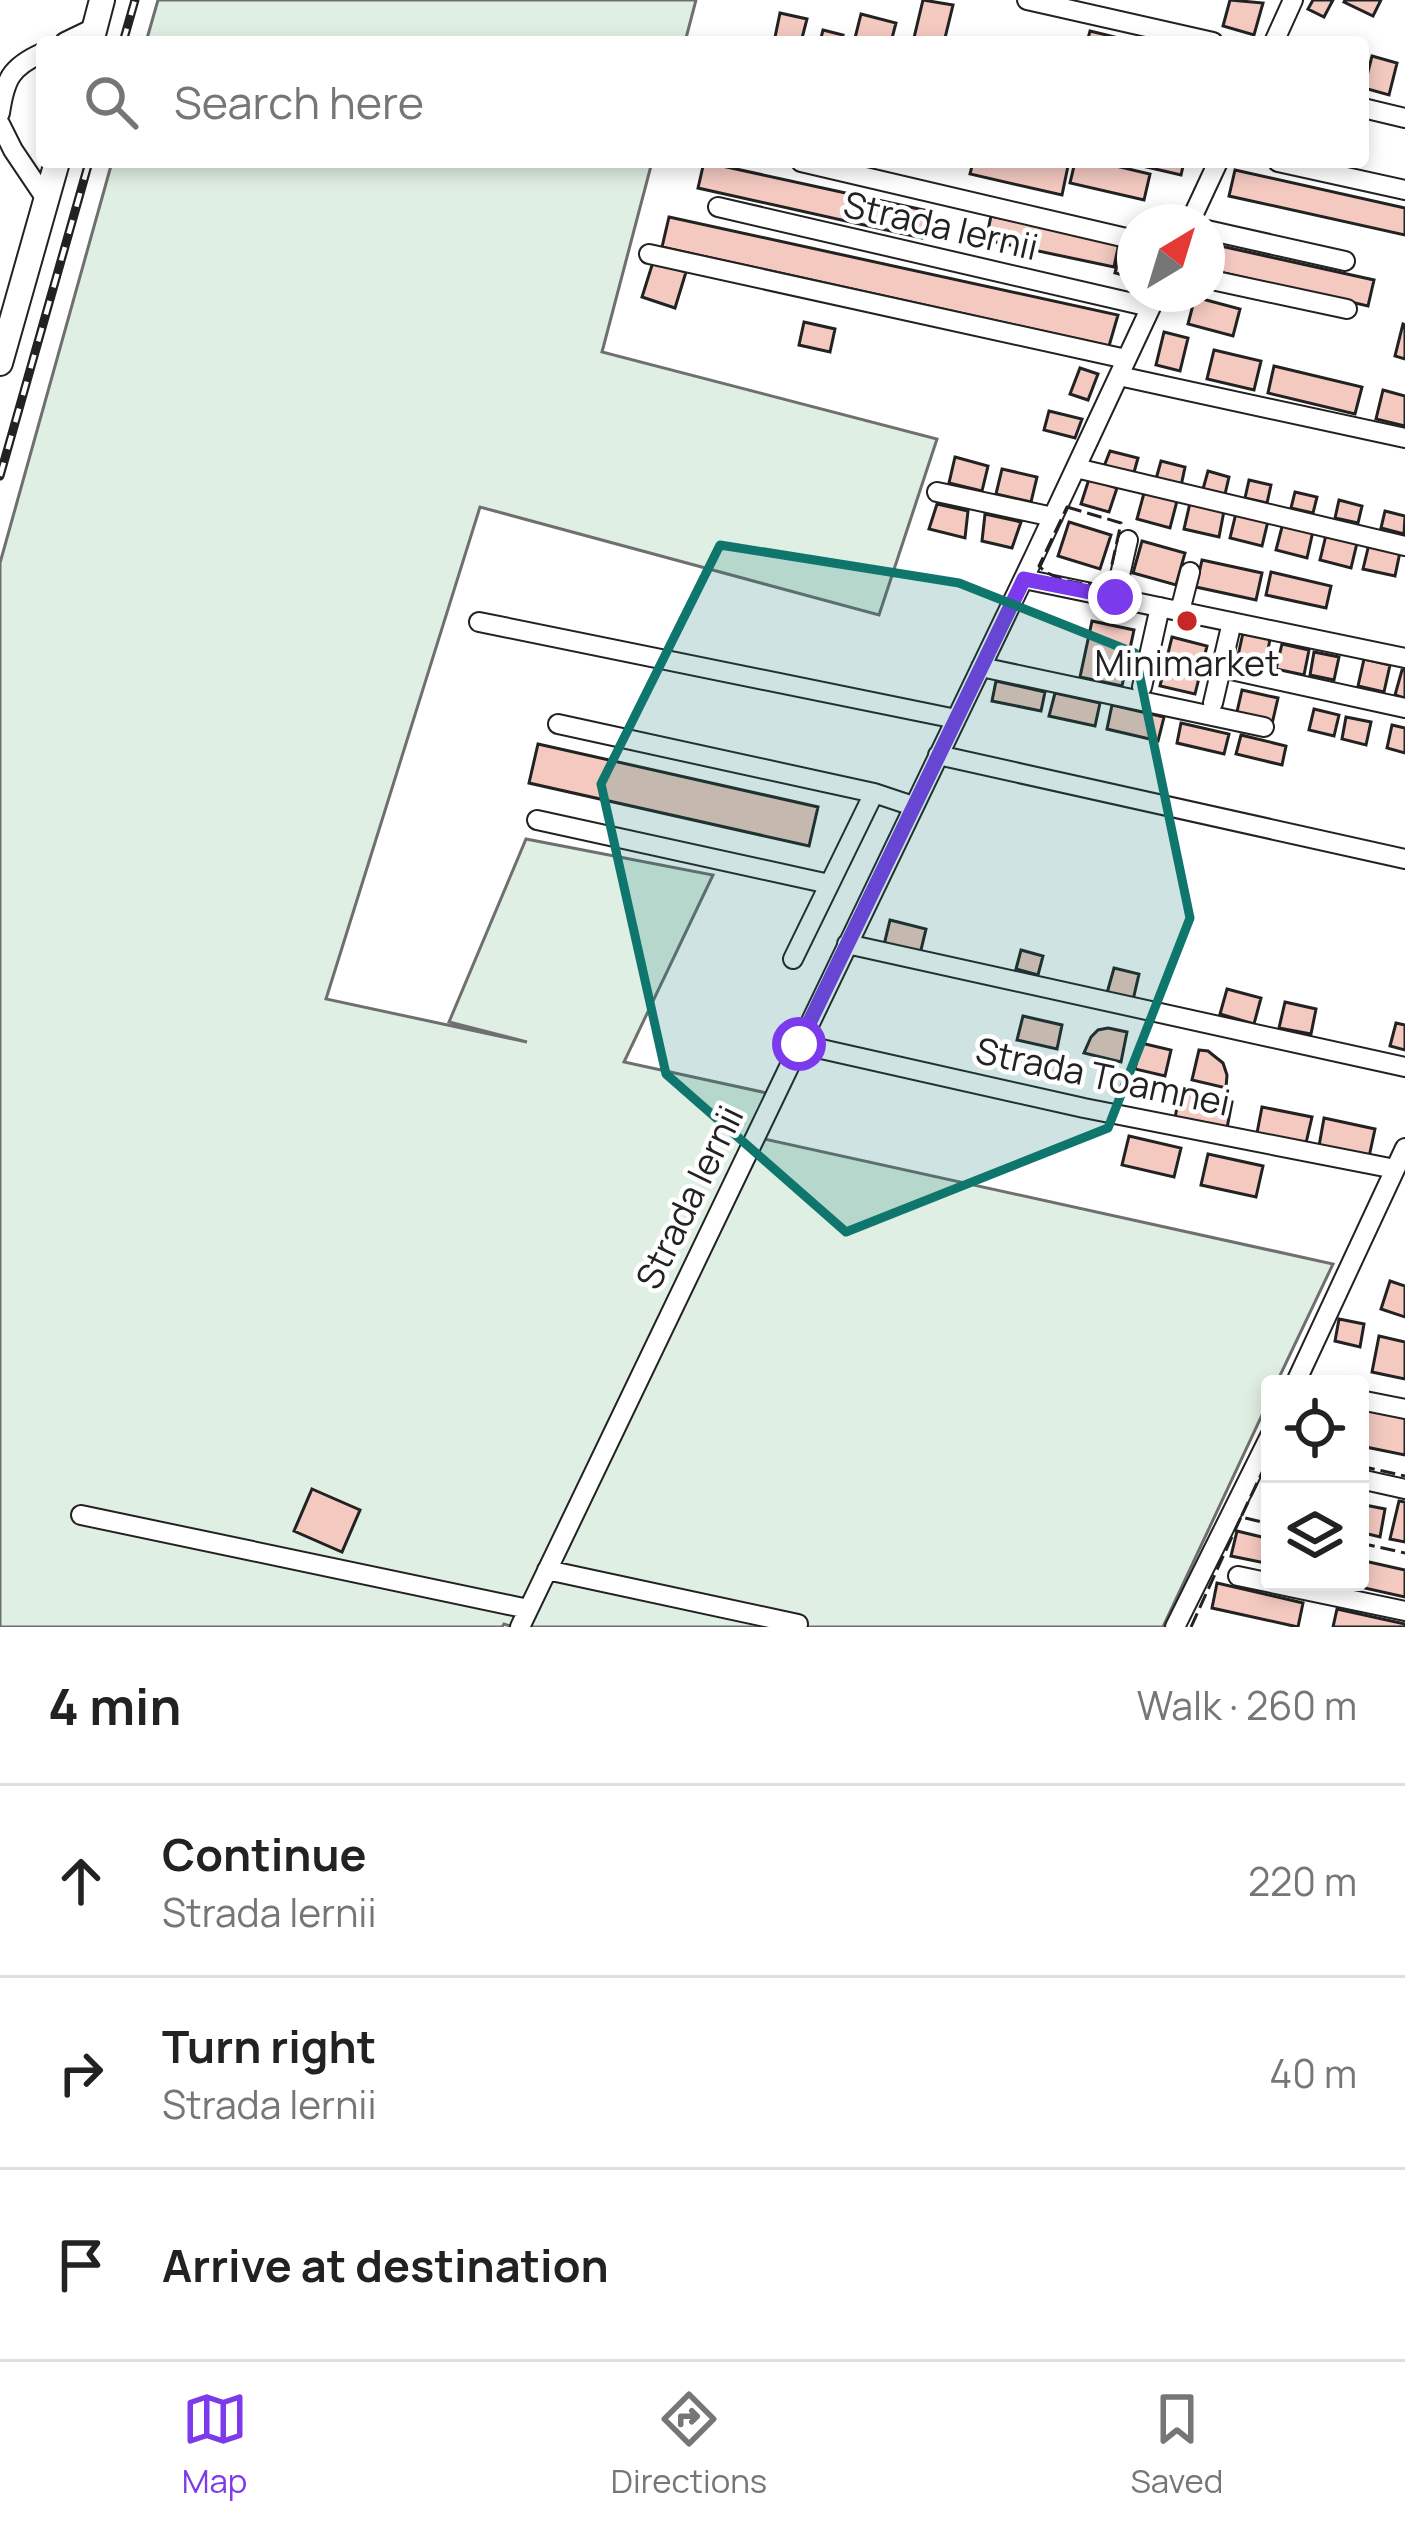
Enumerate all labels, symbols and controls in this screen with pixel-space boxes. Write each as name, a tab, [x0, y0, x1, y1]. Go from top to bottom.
search box	[36, 36, 1369, 168]
icon: search	[78, 69, 144, 135]
text: Search here	[174, 71, 424, 133]
street label: Strada Iernii	[839, 179, 1043, 271]
north arrow	[1117, 204, 1225, 312]
route end	[1088, 570, 1142, 624]
marker: Minimarket	[1174, 608, 1200, 634]
place label: Minimarket	[1095, 638, 1279, 687]
route start	[772, 1017, 826, 1071]
street label: Strada Toamnei	[971, 1025, 1235, 1127]
street label: Strada Iernii	[624, 1097, 754, 1297]
map controls	[1261, 1375, 1369, 1591]
button: locate	[1261, 1375, 1369, 1483]
button: layers	[1261, 1483, 1369, 1591]
text: 4 min	[48, 1671, 181, 1740]
text: Walk · 260 m	[1137, 1678, 1357, 1732]
text: Continue	[162, 1823, 367, 1885]
icon: ahead	[48, 1848, 114, 1914]
text: 220 m	[1248, 1854, 1357, 1908]
text: Strada Iernii	[162, 1885, 377, 1939]
text: Turn right	[162, 2015, 376, 2077]
icon: right	[48, 2040, 114, 2106]
text: 40 m	[1269, 2046, 1357, 2100]
text: Strada Iernii	[162, 2077, 377, 2131]
icon: arrive	[48, 2232, 114, 2298]
text: Arrive at destination	[162, 2234, 609, 2296]
tab: Map	[182, 2386, 248, 2503]
tab: Directions	[611, 2386, 767, 2503]
tab: Saved	[1130, 2386, 1223, 2503]

